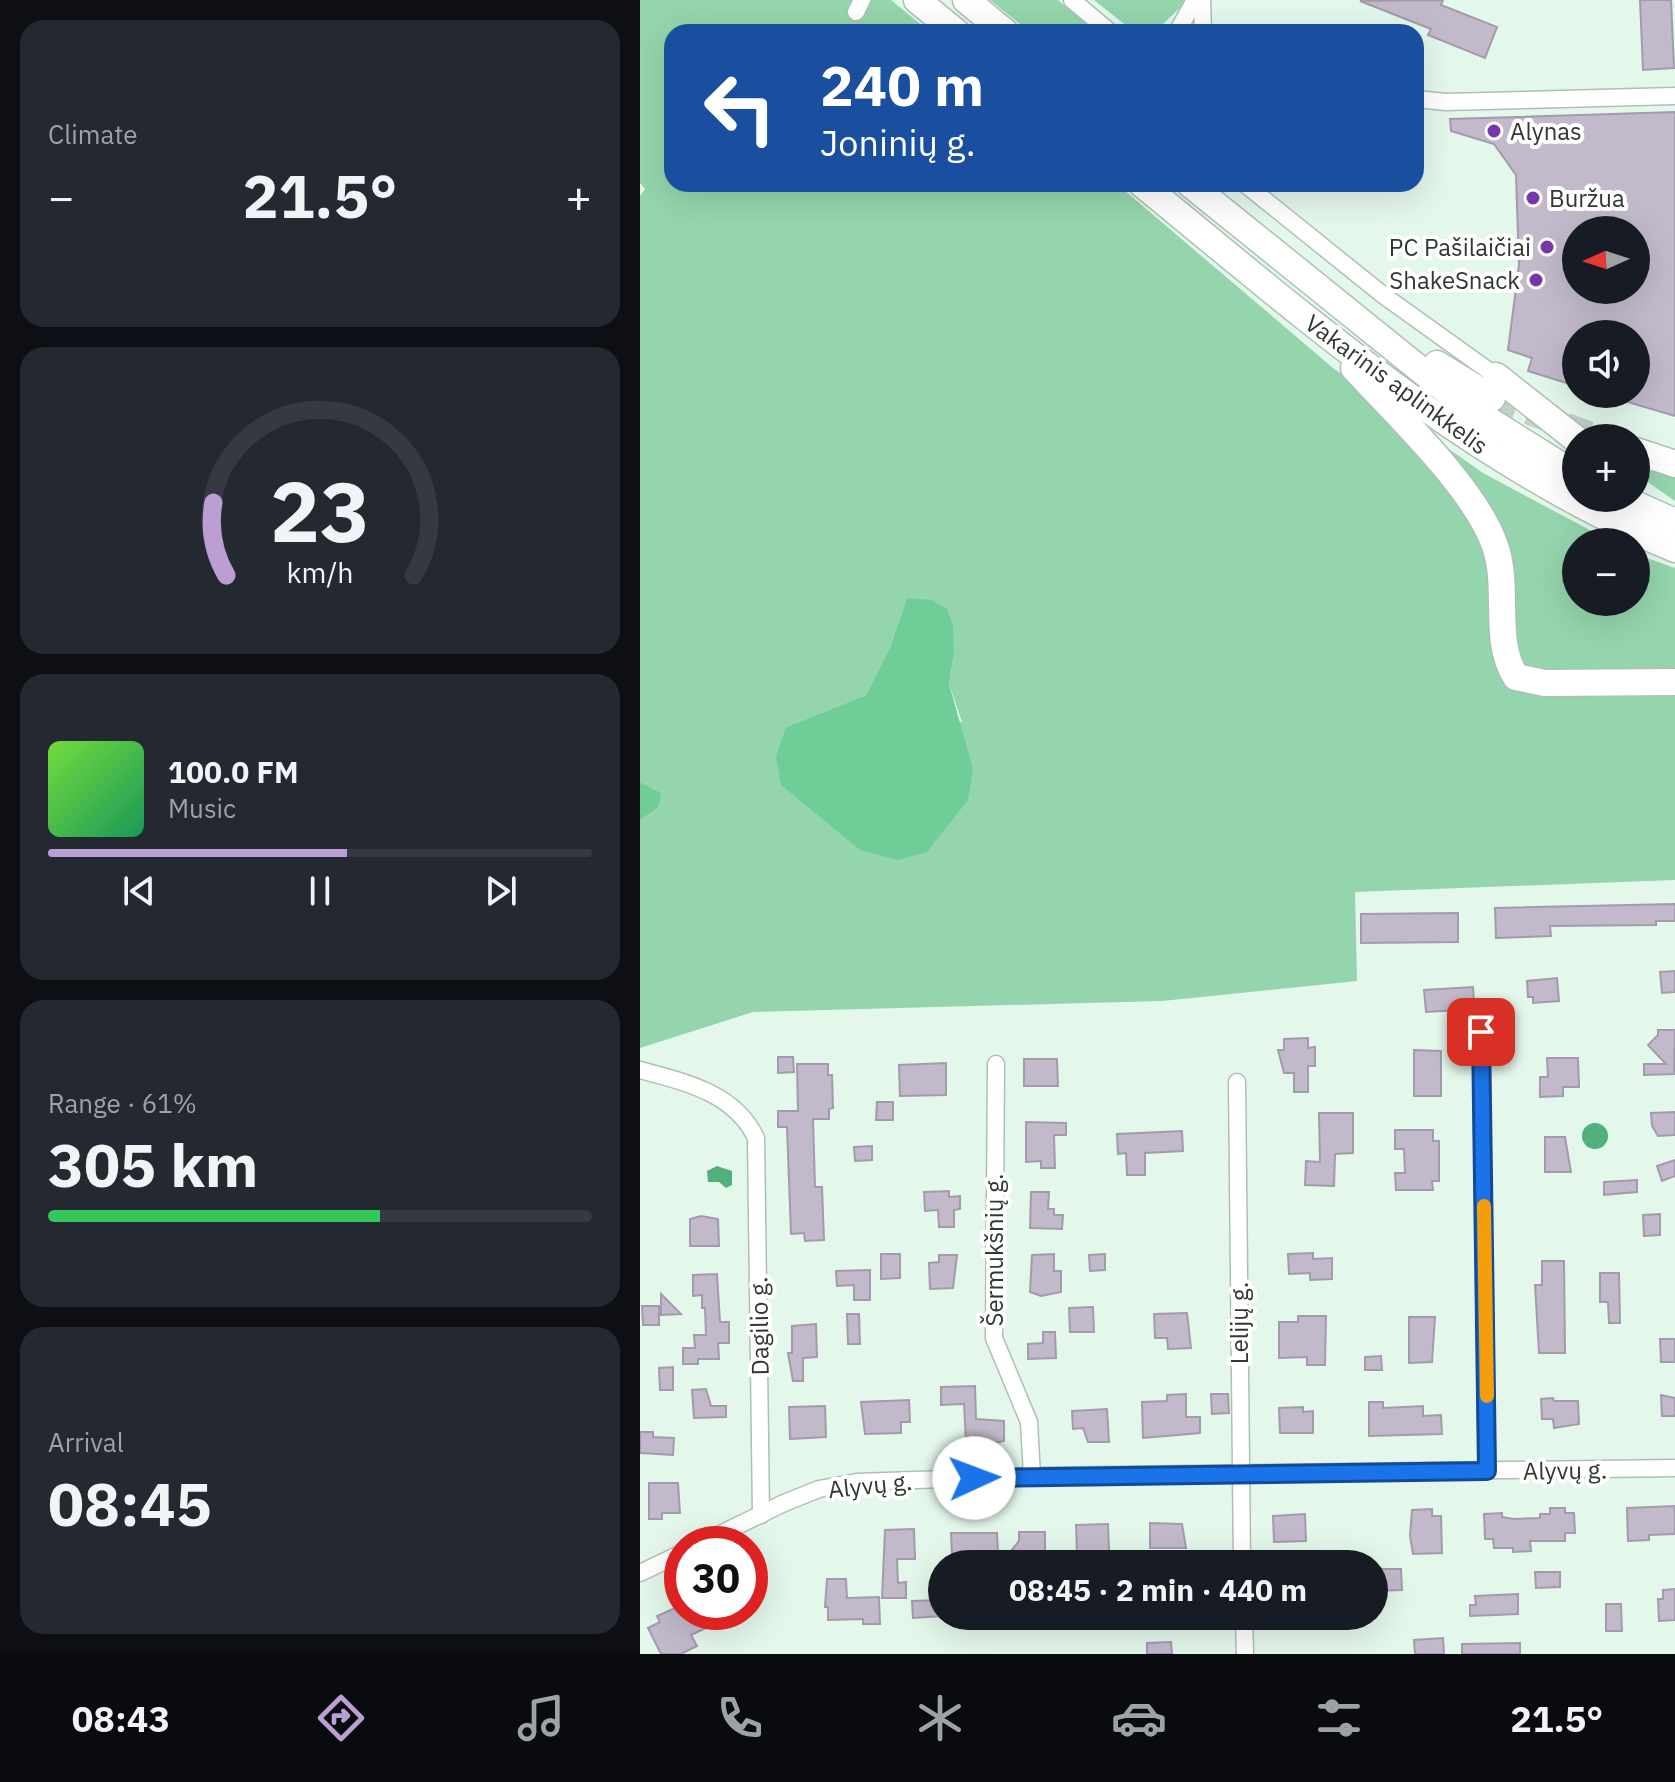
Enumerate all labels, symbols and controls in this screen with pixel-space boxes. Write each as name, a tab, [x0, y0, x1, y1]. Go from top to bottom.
text: 240 m	[820, 49, 984, 121]
icon: left	[688, 56, 792, 160]
place label: Alynas	[1510, 115, 1582, 147]
text: Climate	[48, 117, 138, 151]
text: Joninių g.	[820, 119, 976, 166]
marker: Alynas	[1485, 122, 1503, 140]
text: 21.5°	[243, 156, 397, 235]
text: −	[48, 168, 74, 225]
text: +	[566, 168, 592, 225]
place label: Buržua	[1549, 182, 1625, 214]
marker: Buržua	[1524, 189, 1542, 207]
north arrow	[1562, 216, 1650, 304]
map controls	[1562, 216, 1650, 616]
place label: PC Pašilaičiai	[1389, 231, 1531, 263]
marker: PC Pašilaičiai	[1538, 238, 1556, 256]
place label: ShakeSnack	[1389, 264, 1520, 296]
marker: ShakeSnack	[1527, 271, 1545, 289]
street label: Vakarinis aplinkkelis	[1299, 307, 1495, 461]
button: sound	[1562, 320, 1650, 408]
button: +	[1562, 424, 1650, 512]
text: 23	[270, 457, 370, 565]
button: −	[1562, 528, 1650, 616]
text: km/h	[286, 554, 354, 591]
text: 100.0 FM	[168, 752, 299, 791]
text: Music	[168, 791, 236, 825]
icon: previous	[117, 869, 161, 913]
icon: pause	[298, 869, 342, 913]
icon: next	[479, 869, 523, 913]
pin	[1447, 998, 1515, 1066]
icon: arrive	[1459, 1010, 1503, 1054]
text: Range · 61%	[48, 1086, 197, 1120]
text: 305 km	[48, 1125, 258, 1204]
street label: Šermukšnių g.	[978, 1173, 1010, 1327]
street label: Dagilio g.	[742, 1276, 776, 1376]
street label: Lelijų g.	[1223, 1282, 1255, 1364]
text: Arrival	[48, 1425, 124, 1459]
position arrow	[932, 1436, 1016, 1520]
street label: Alyvų g.	[1523, 1453, 1607, 1487]
text: 08:45	[48, 1464, 212, 1543]
street label: Alyvų g.	[826, 1465, 914, 1505]
speed limit sign: 30	[664, 1526, 768, 1630]
text: 08:45 · 2 min · 440 m	[1009, 1570, 1307, 1609]
icon: directions	[313, 1690, 369, 1746]
icon: music	[513, 1690, 569, 1746]
icon: phone	[712, 1690, 768, 1746]
icon: climate	[912, 1690, 968, 1746]
icon: car	[1111, 1690, 1167, 1746]
icon: filters	[1311, 1690, 1367, 1746]
text: 08:43	[72, 1695, 170, 1742]
text: 21.5°	[1510, 1695, 1603, 1742]

